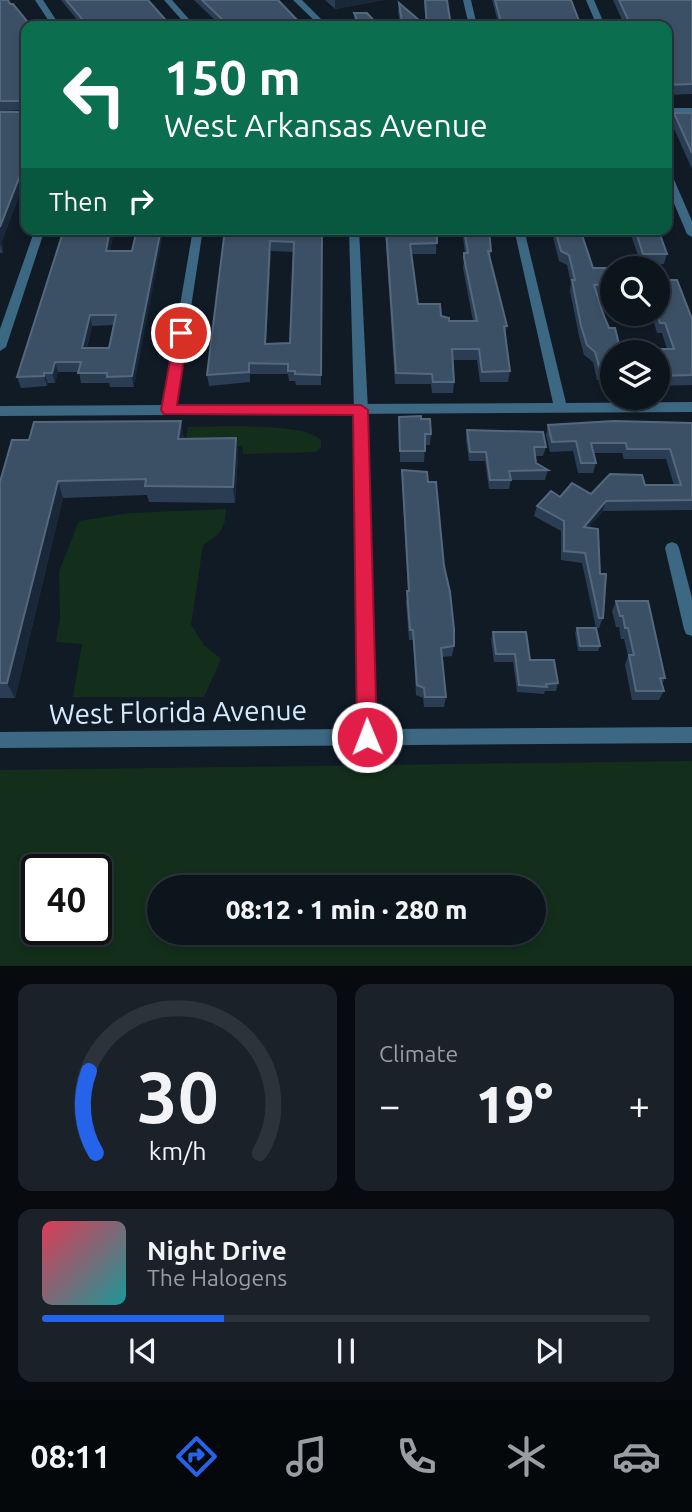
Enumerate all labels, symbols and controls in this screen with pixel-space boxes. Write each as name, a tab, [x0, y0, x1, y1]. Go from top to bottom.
icon: left	[49, 49, 140, 140]
text: 150 m	[164, 49, 301, 104]
text: West Arkansas Avenue	[164, 107, 488, 143]
icon: right	[122, 182, 160, 220]
text: Then	[49, 187, 108, 216]
map controls	[600, 256, 670, 410]
button: search	[600, 256, 670, 326]
pin	[151, 303, 211, 363]
icon: arrive	[162, 314, 200, 352]
button: layers	[600, 340, 670, 410]
street label: West Florida Avenue	[49, 694, 307, 729]
position arrow	[330, 700, 404, 774]
speed limit sign: 40	[21, 854, 112, 945]
text: 08:12 · 1 min · 280 m	[226, 895, 467, 924]
text: Climate	[379, 1041, 458, 1066]
text: 30	[136, 1056, 219, 1138]
text: 19°	[476, 1075, 553, 1133]
text: −	[379, 1084, 400, 1126]
text: +	[629, 1084, 650, 1126]
text: km/h	[149, 1137, 206, 1165]
text: Night Drive	[147, 1236, 287, 1265]
text: The Halogens	[147, 1265, 287, 1290]
icon: previous	[124, 1332, 162, 1370]
icon: pause	[327, 1332, 365, 1370]
icon: next	[530, 1332, 568, 1370]
icon: directions	[172, 1432, 221, 1481]
icon: music	[282, 1432, 331, 1481]
icon: phone	[392, 1432, 441, 1481]
icon: climate	[502, 1432, 551, 1481]
icon: car	[612, 1432, 661, 1481]
text: 08:11	[31, 1438, 111, 1474]

